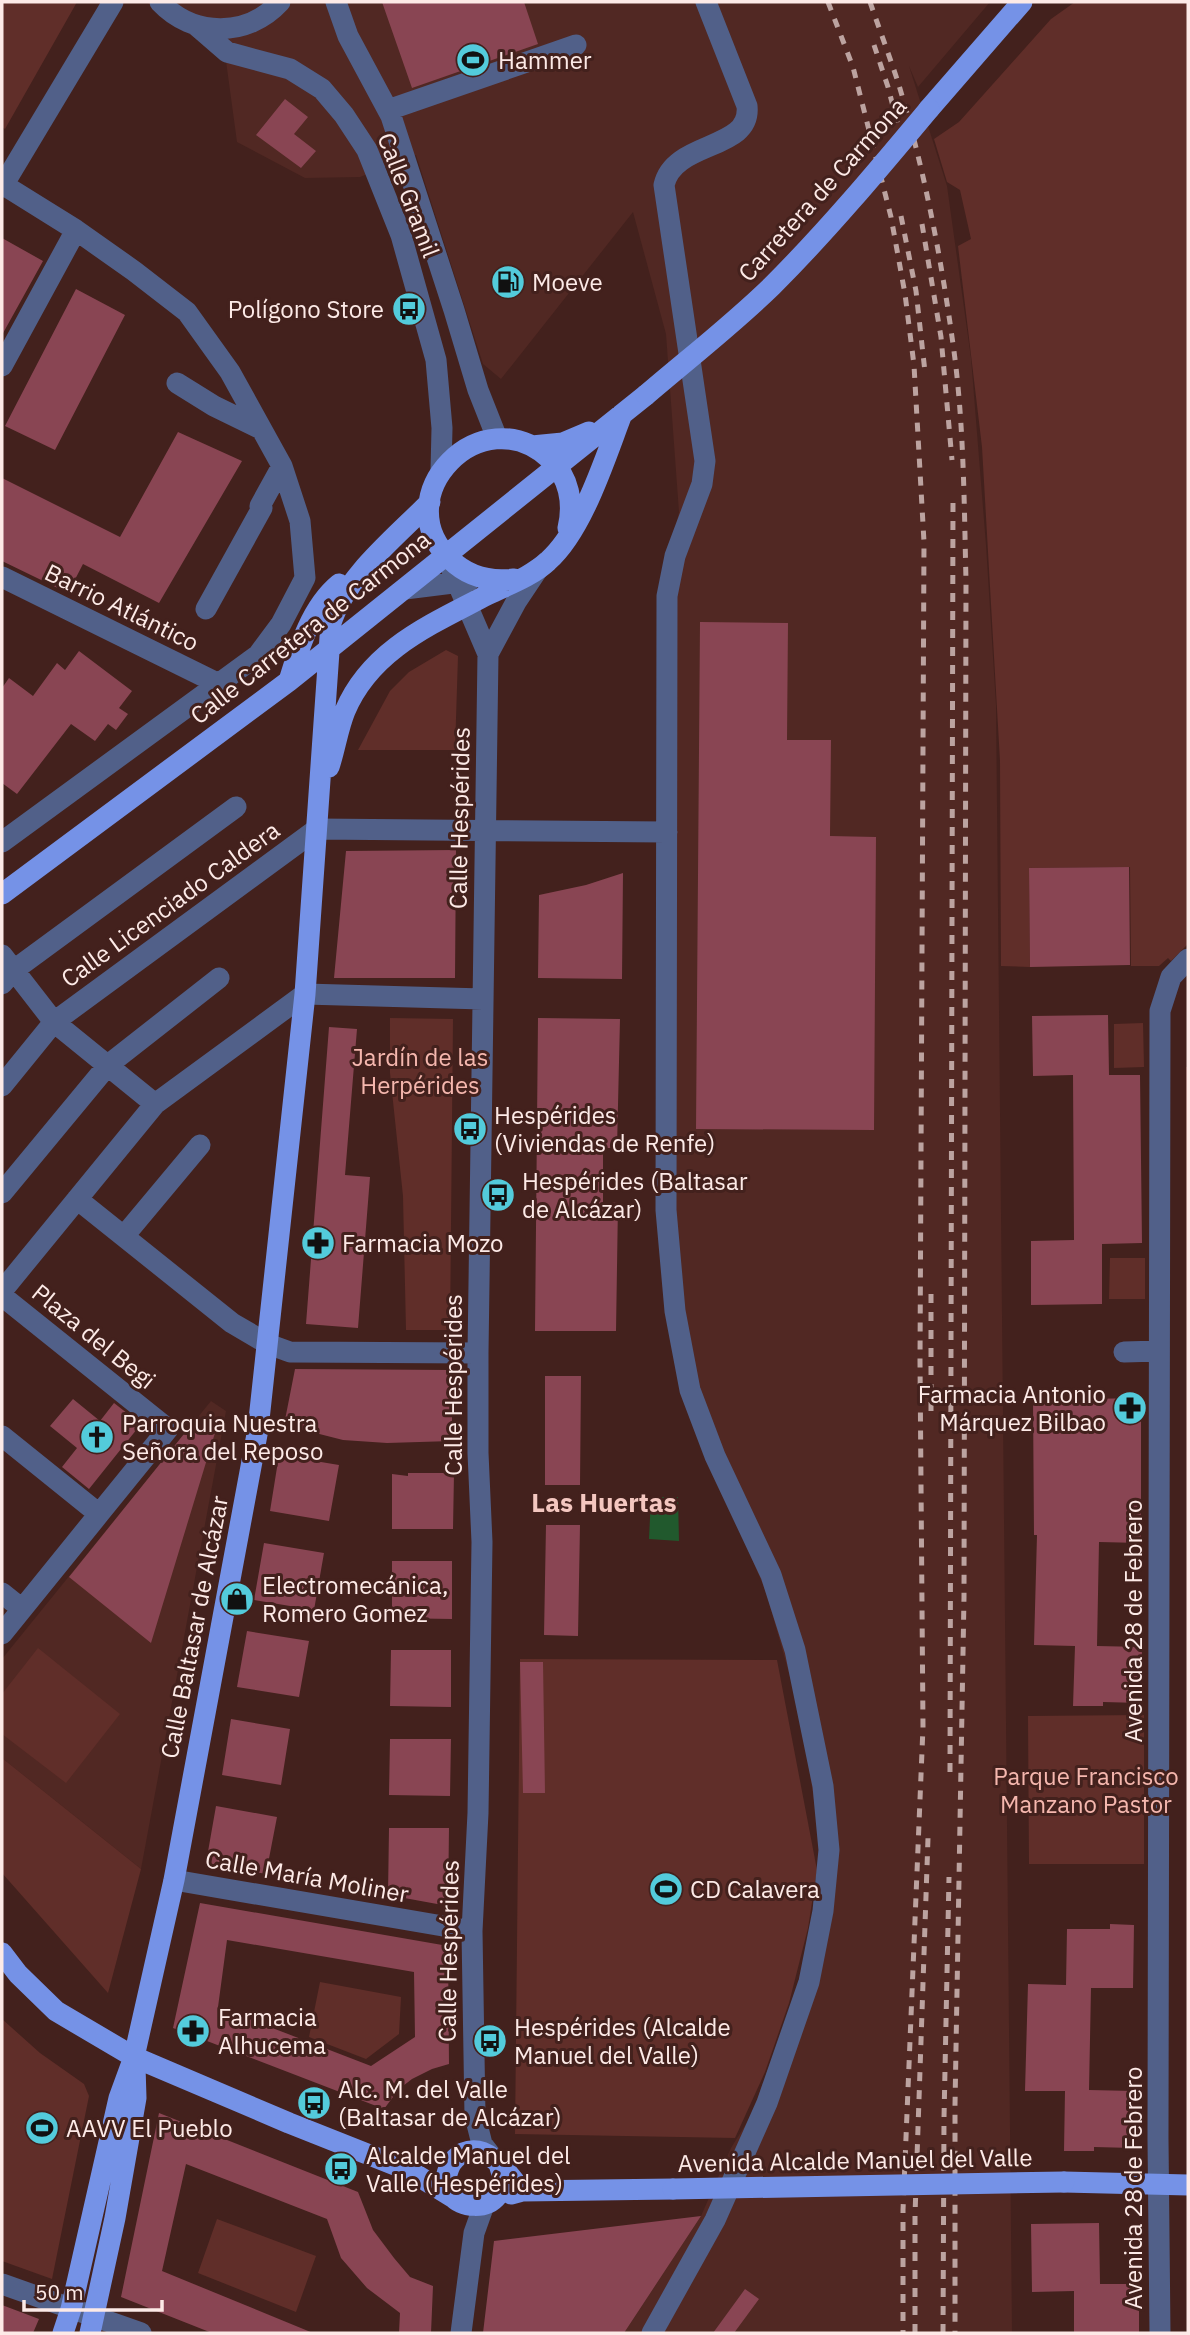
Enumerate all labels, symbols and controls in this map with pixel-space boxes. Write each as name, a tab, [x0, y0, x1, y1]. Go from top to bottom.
sports icon: Hammer	[454, 41, 492, 79]
place label: Hammer	[498, 44, 592, 76]
street label: Carretera de Carmona	[731, 90, 913, 288]
street label: Calle Gramil	[371, 128, 447, 262]
fuel station icon: Moeve	[489, 263, 527, 301]
place label: Moeve	[532, 266, 603, 298]
bus stop icon: Polígono Store	[390, 290, 428, 328]
place label: Polígono Store	[228, 293, 384, 325]
street label: Calle Carretera de Carmona	[183, 523, 437, 731]
street label: Barrio Atlántico	[40, 556, 204, 658]
street label: Calle Hespérides	[441, 727, 477, 909]
street label: Calle Licenciado Caldera	[54, 814, 286, 994]
park label: Jardín de las Herpérides	[352, 1041, 488, 1101]
place label: Hespérides (Viviendas de Renfe)	[494, 1099, 715, 1159]
bus stop icon: Hespérides (Viviendas de Renfe)	[451, 1110, 489, 1148]
place label: Hespérides (Baltasar de Alcázar)	[522, 1165, 748, 1225]
bus stop icon: Hespérides (Baltasar de Alcázar)	[479, 1176, 517, 1214]
pharmacy icon: Farmacia Mozo	[299, 1224, 337, 1262]
place label: Farmacia Mozo	[342, 1227, 504, 1259]
street label: Plaza del Begi	[26, 1276, 162, 1396]
street label: Calle Hespérides	[437, 1294, 469, 1476]
place label: Farmacia Antonio Márquez Bilbao	[918, 1378, 1106, 1438]
pharmacy icon: Farmacia Antonio Márquez Bilbao	[1111, 1389, 1149, 1427]
place label: Parroquia Nuestra Señora del Reposo	[122, 1407, 323, 1467]
church icon: Parroquia Nuestra Señora del Reposo	[78, 1418, 116, 1456]
district label: Las Huertas	[531, 1485, 677, 1519]
street label: Calle Baltasar de Alcázar	[153, 1493, 235, 1761]
street label: Avenida 28 de Febrero	[1117, 1500, 1149, 1742]
place label: Electromecánica, Romero Gomez	[262, 1569, 449, 1629]
shop icon: Electromecánica, Romero Gomez	[218, 1580, 256, 1618]
park label: Parque Francisco Manzano Pastor	[993, 1760, 1179, 1820]
street label: Calle María Moliner	[203, 1842, 411, 1910]
street label: Calle Hespérides	[430, 1860, 466, 2042]
sports icon: CD Calavera	[647, 1870, 685, 1908]
place label: CD Calavera	[690, 1873, 820, 1905]
place label: Farmacia Alhucema	[218, 2001, 326, 2061]
place label: Hespérides (Alcalde Manuel del Valle)	[514, 2011, 731, 2071]
pharmacy icon: Farmacia Alhucema	[174, 2012, 212, 2050]
bus stop icon: Hespérides (Alcalde Manuel del Valle)	[471, 2022, 509, 2060]
street label: Avenida 28 de Febrero	[1117, 2067, 1149, 2309]
place label: Alc. M. del Valle (Baltasar de Alcázar)	[338, 2073, 562, 2133]
bus stop icon: Alc. M. del Valle (Baltasar de Alcázar)	[295, 2084, 333, 2122]
sports icon: AAVV El Pueblo	[23, 2109, 61, 2147]
place label: AAVV El Pueblo	[66, 2112, 233, 2144]
place label: Alcalde Manuel del Valle (Hespérides)	[366, 2139, 571, 2199]
street label: Avenida Alcalde Manuel del Valle	[677, 2141, 1033, 2179]
bus stop icon: Alcalde Manuel del Valle (Hespérides)	[322, 2150, 360, 2188]
scale bar	[24, 2268, 163, 2312]
text: 50 m	[35, 2278, 84, 2306]

